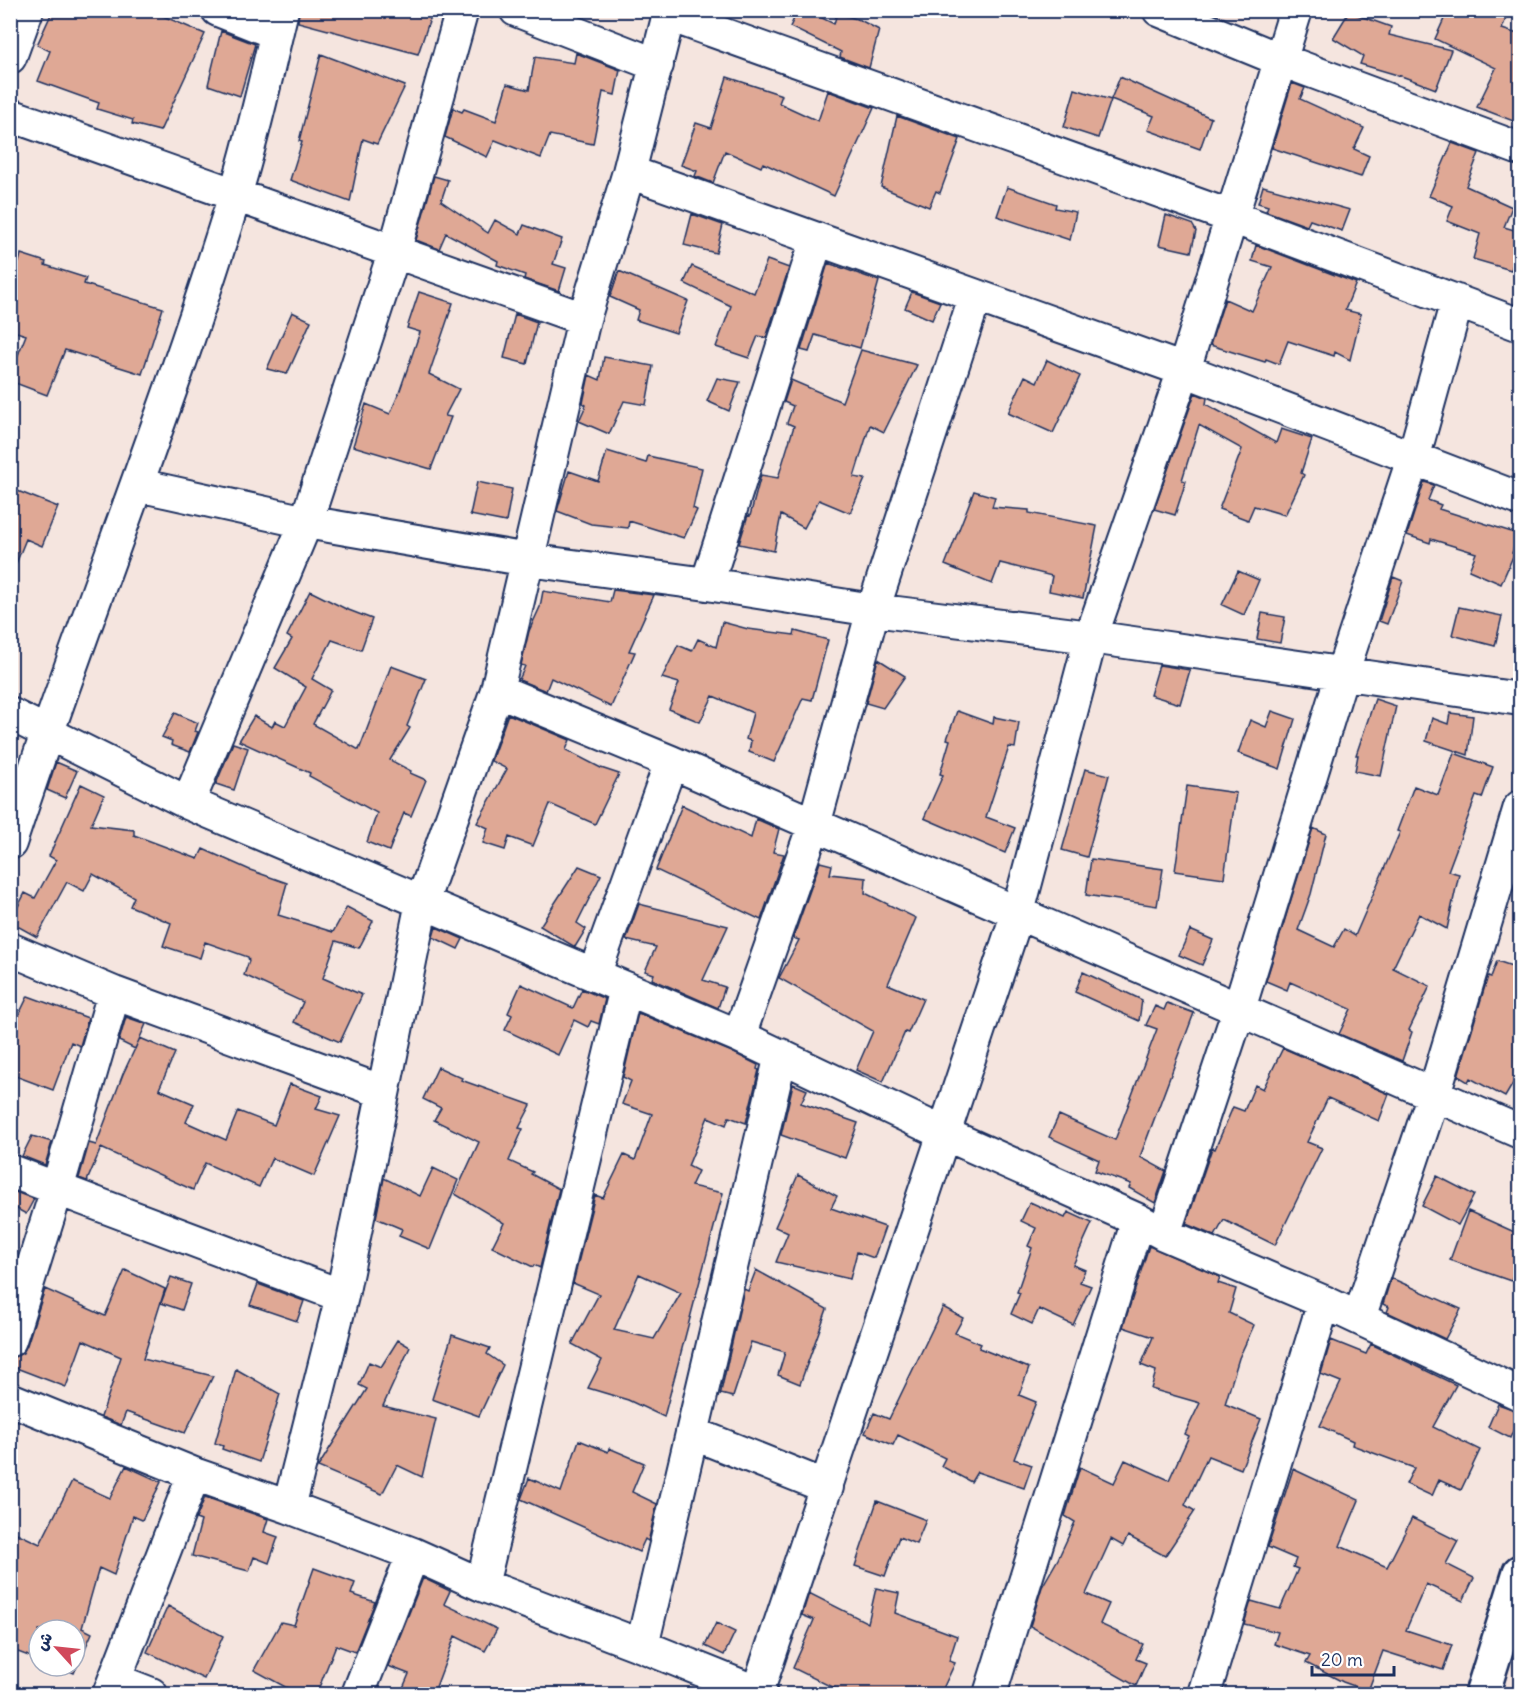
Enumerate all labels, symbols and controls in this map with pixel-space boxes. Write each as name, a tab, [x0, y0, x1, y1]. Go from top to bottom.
north arrow	[27, 1618, 87, 1678]
text: ش	[31, 1629, 57, 1654]
scale bar	[1312, 1639, 1394, 1677]
text: 20 m	[1321, 1648, 1363, 1671]

